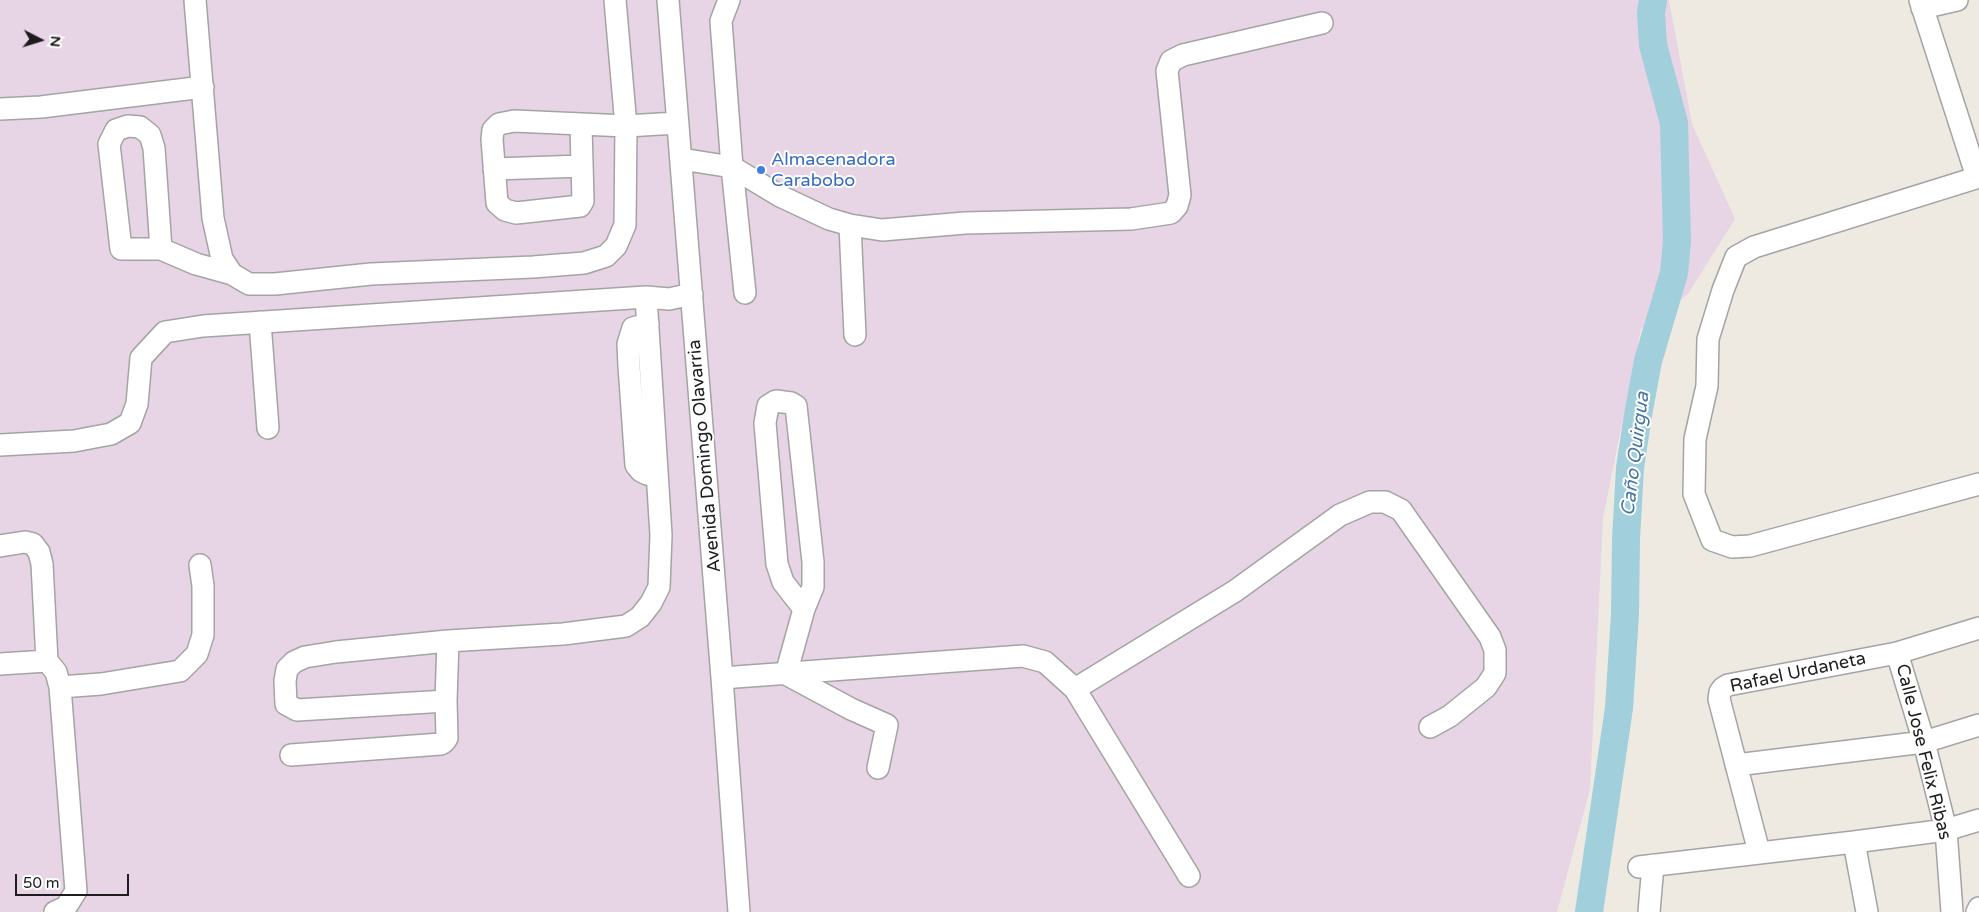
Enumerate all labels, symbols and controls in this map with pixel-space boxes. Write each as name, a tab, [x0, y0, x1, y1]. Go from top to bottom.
north arrow	[15, 15, 65, 65]
text: N	[46, 35, 64, 48]
place label: Almacenadora Carabobo	[771, 149, 896, 192]
marker: Almacenadora Carabobo	[755, 164, 767, 176]
street label: Avenida Domingo Olavarria	[684, 339, 726, 573]
water label: Caño Quirgua	[1617, 391, 1655, 517]
street label: Rafael Urdaneta	[1728, 648, 1868, 698]
street label: Calle Jose Felix Ribas	[1891, 662, 1955, 842]
scale bar	[18, 864, 131, 896]
text: 50 m	[23, 874, 60, 892]

